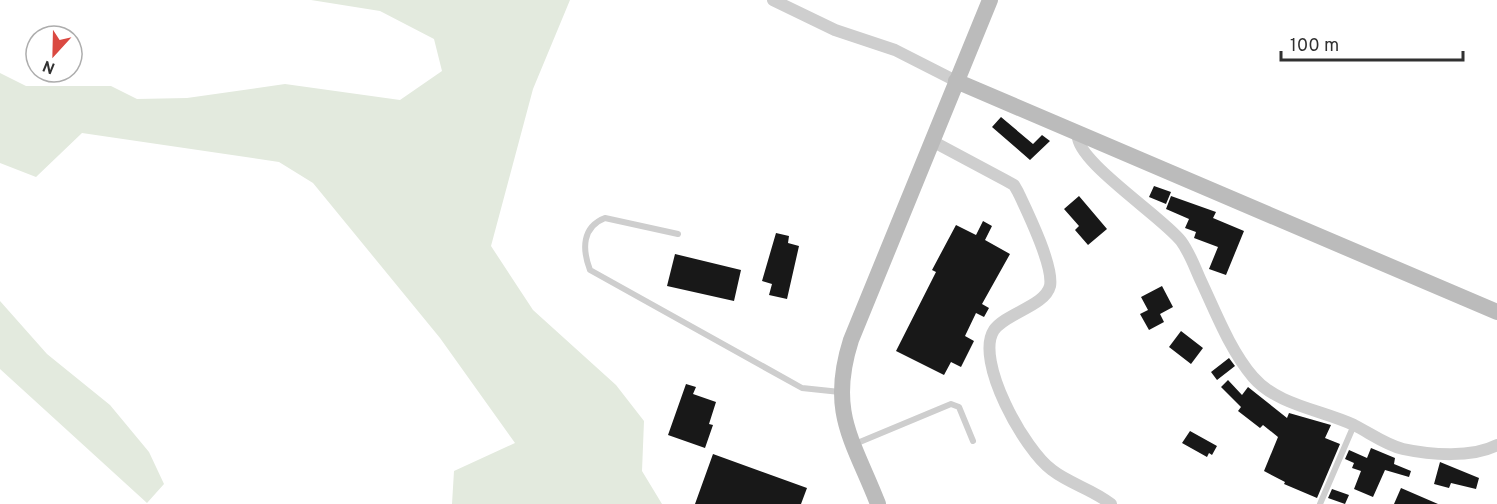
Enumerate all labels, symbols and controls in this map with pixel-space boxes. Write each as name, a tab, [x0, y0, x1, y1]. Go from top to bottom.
north arrow	[24, 24, 84, 84]
scale bar	[1281, 24, 1462, 62]
text: 100 m	[1290, 35, 1339, 58]
text: N	[40, 55, 58, 77]

